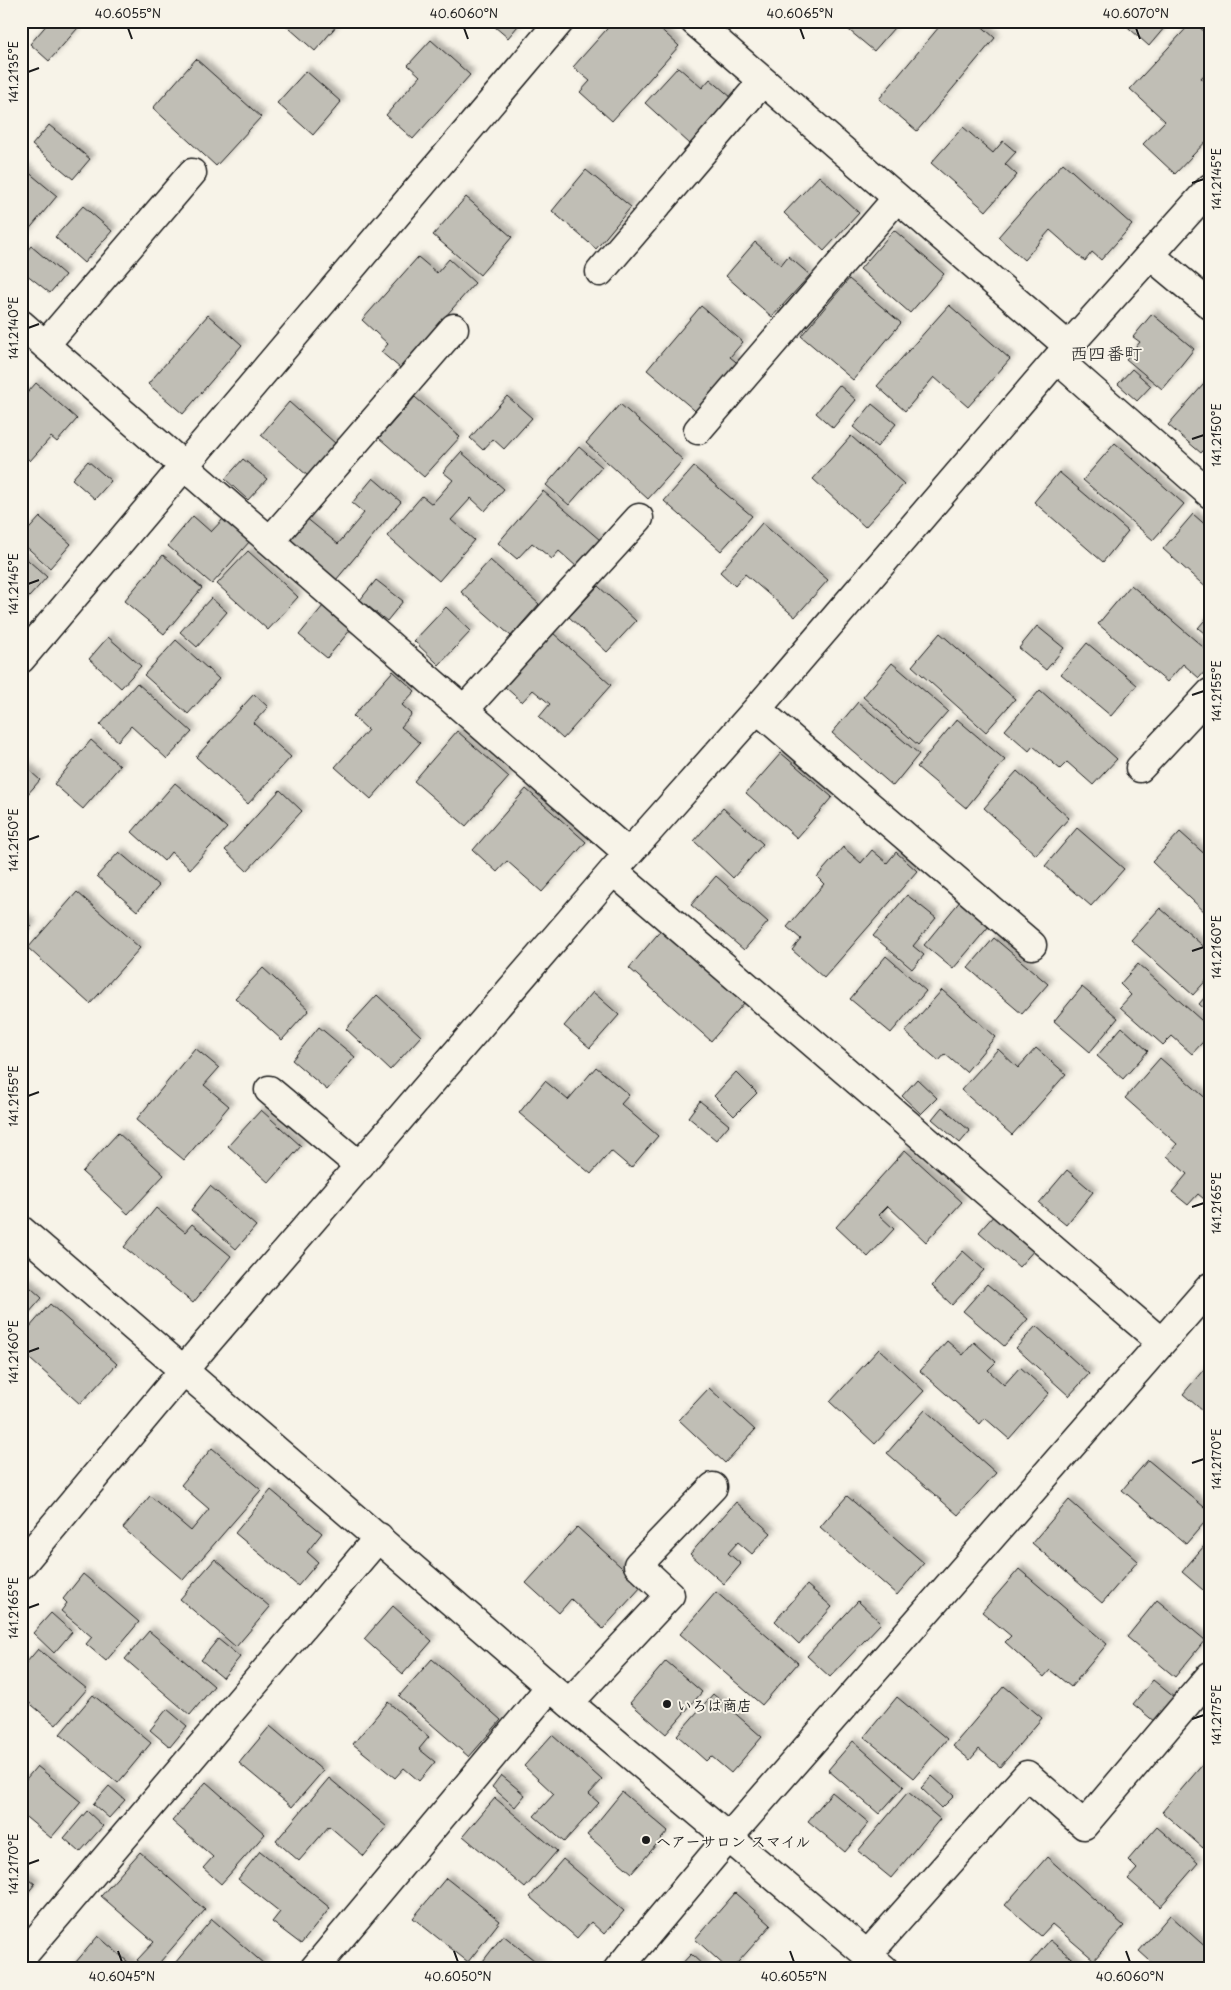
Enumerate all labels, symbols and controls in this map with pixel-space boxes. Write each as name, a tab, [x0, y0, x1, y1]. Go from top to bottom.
text: 40.6055°N	[95, 4, 161, 22]
text: 40.6060°N	[430, 4, 498, 22]
text: 40.6065°N	[767, 4, 833, 22]
text: 40.6070°N	[1103, 4, 1169, 22]
text: 141.2135°E	[4, 41, 22, 103]
text: 141.2145°E	[1207, 148, 1225, 210]
text: 141.2140°E	[4, 297, 22, 359]
district label: 西四番町	[1070, 339, 1142, 366]
text: 141.2150°E	[1207, 403, 1225, 467]
text: 141.2145°E	[4, 553, 22, 615]
text: 141.2155°E	[1207, 660, 1225, 722]
text: 141.2150°E	[4, 808, 22, 872]
text: 141.2160°E	[1207, 915, 1225, 979]
text: 141.2155°E	[4, 1065, 22, 1127]
text: 141.2165°E	[1207, 1172, 1225, 1234]
text: 141.2160°E	[4, 1320, 22, 1384]
text: 141.2170°E	[1207, 1428, 1225, 1490]
text: 141.2165°E	[4, 1577, 22, 1639]
text: 141.2175°E	[1207, 1685, 1225, 1745]
place label: いろは商店	[677, 1693, 752, 1716]
marker: いろは商店	[661, 1698, 673, 1710]
place label: ヘアーサロン スマイル	[656, 1829, 810, 1852]
text: 141.2170°E	[4, 1833, 22, 1895]
marker: ヘアーサロン スマイル	[640, 1834, 652, 1846]
text: 40.6045°N	[89, 1967, 155, 1985]
text: 40.6050°N	[424, 1967, 492, 1985]
text: 40.6055°N	[761, 1967, 827, 1985]
text: 40.6060°N	[1096, 1967, 1164, 1985]

